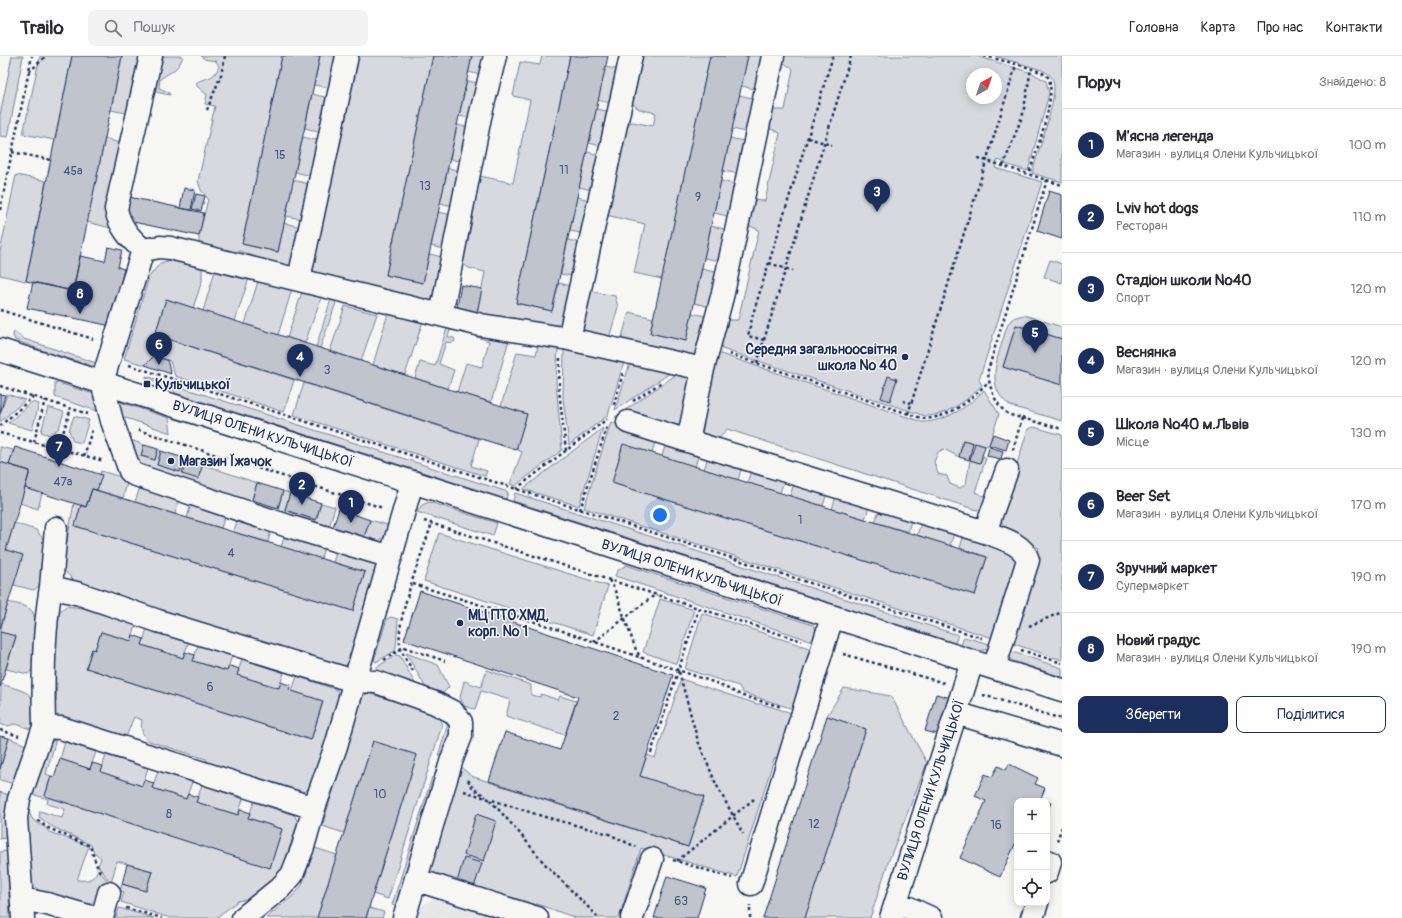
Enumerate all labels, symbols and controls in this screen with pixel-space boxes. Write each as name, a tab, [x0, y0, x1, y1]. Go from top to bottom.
search box	[88, 10, 368, 46]
text: Trailo	[20, 16, 64, 40]
icon: search	[102, 17, 124, 39]
text: Пошук	[134, 18, 176, 37]
text: Головна	[1129, 19, 1179, 36]
text: Карта	[1201, 19, 1235, 36]
text: Про нас	[1257, 19, 1303, 36]
text: Контакти	[1325, 19, 1382, 36]
north arrow	[966, 68, 1002, 104]
text: Поруч	[1078, 72, 1121, 93]
text: Знайдено: 8	[1319, 74, 1386, 90]
text: М'ясна легенда	[1116, 127, 1213, 146]
text: 1	[1088, 137, 1094, 153]
text: 100 m	[1349, 137, 1386, 153]
text: Магазин · вулиця Олени Кульчицької	[1116, 146, 1319, 162]
house number: 15	[274, 148, 286, 163]
house number: 11	[559, 163, 569, 178]
house number: 45а	[63, 164, 83, 179]
house number: 13	[419, 179, 431, 194]
pin: 3	[864, 179, 890, 212]
house number: 9	[695, 190, 701, 205]
text: Lviv hot dogs	[1116, 199, 1198, 218]
text: 2	[1087, 209, 1095, 225]
text: 110 m	[1353, 209, 1386, 225]
text: Ресторан	[1116, 218, 1167, 234]
text: Стадіон школи №40	[1116, 271, 1252, 290]
pin: 8	[67, 281, 93, 314]
text: 3	[1087, 281, 1095, 297]
text: 120 m	[1350, 281, 1386, 297]
text: Спорт	[1116, 290, 1150, 306]
pin: 5	[1022, 320, 1048, 353]
pin: 6	[146, 332, 172, 365]
place label: Середня загальноосвітня школа № 40	[746, 341, 897, 374]
text: Веснянка	[1116, 343, 1176, 362]
pin: 4	[287, 344, 313, 377]
marker: Середня загальноосвітня школа № 40	[900, 352, 910, 362]
text: 4	[1087, 353, 1095, 369]
text: 120 m	[1350, 353, 1386, 369]
text: Магазин · вулиця Олени Кульчицької	[1116, 362, 1319, 378]
house number: 3	[324, 363, 331, 378]
place label: Кульчицької	[155, 376, 231, 393]
marker: Кульчицької	[142, 379, 152, 389]
street label: ВУЛИЦЯ ОЛЕНИ КУЛЬЧИЦЬКОЇ	[170, 397, 356, 471]
text: Школа №40 м.Львів	[1116, 415, 1249, 434]
text: 5	[1087, 425, 1095, 441]
text: 130 m	[1350, 425, 1386, 441]
pin: 7	[46, 434, 72, 467]
text: Місце	[1116, 434, 1149, 450]
place label: Магазин Їжачок	[179, 453, 272, 470]
marker: Магазин Їжачок	[166, 456, 176, 466]
pin: 2	[289, 472, 315, 505]
house number: 47а	[54, 475, 73, 490]
text: Beer Set	[1116, 487, 1170, 506]
pin: 1	[338, 490, 364, 523]
text: 6	[1087, 497, 1095, 513]
text: 170 m	[1351, 497, 1386, 513]
your location	[650, 505, 670, 525]
text: Магазин · вулиця Олени Кульчицької	[1116, 506, 1319, 522]
house number: 1	[798, 513, 802, 528]
street label: ВУЛИЦЯ ОЛЕНИ КУЛЬЧИЦЬКОЇ	[599, 536, 785, 610]
house number: 4	[228, 546, 235, 561]
text: Зручний маркет	[1116, 559, 1217, 578]
text: 7	[1088, 569, 1094, 585]
text: 190 m	[1351, 569, 1386, 585]
text: Супермаркет	[1116, 578, 1189, 594]
place label: МЦ ПТО ХМД, корп. № 1	[468, 607, 549, 640]
marker: МЦ ПТО ХМД, корп. № 1	[455, 618, 465, 628]
text: Новий градус	[1116, 631, 1200, 650]
text: 8	[1088, 641, 1094, 657]
text: 190 m	[1351, 641, 1386, 657]
text: Магазин · вулиця Олени Кульчицької	[1116, 650, 1319, 666]
house number: 6	[207, 680, 214, 695]
button: Зберегти	[1078, 696, 1228, 733]
button: Поділитися	[1236, 696, 1386, 733]
street label: ВУЛИЦЯ ОЛЕНИ КУЛЬЧИЦЬКОЇ	[894, 697, 968, 883]
house number: 2	[613, 709, 620, 724]
house number: 10	[374, 787, 386, 802]
map controls	[1014, 798, 1050, 906]
button: +	[1014, 798, 1050, 834]
house number: 8	[166, 807, 172, 822]
house number: 12	[808, 817, 820, 832]
house number: 16	[990, 818, 1002, 833]
button: −	[1014, 834, 1050, 870]
button: locate	[1014, 870, 1050, 906]
house number: 63	[674, 894, 688, 909]

